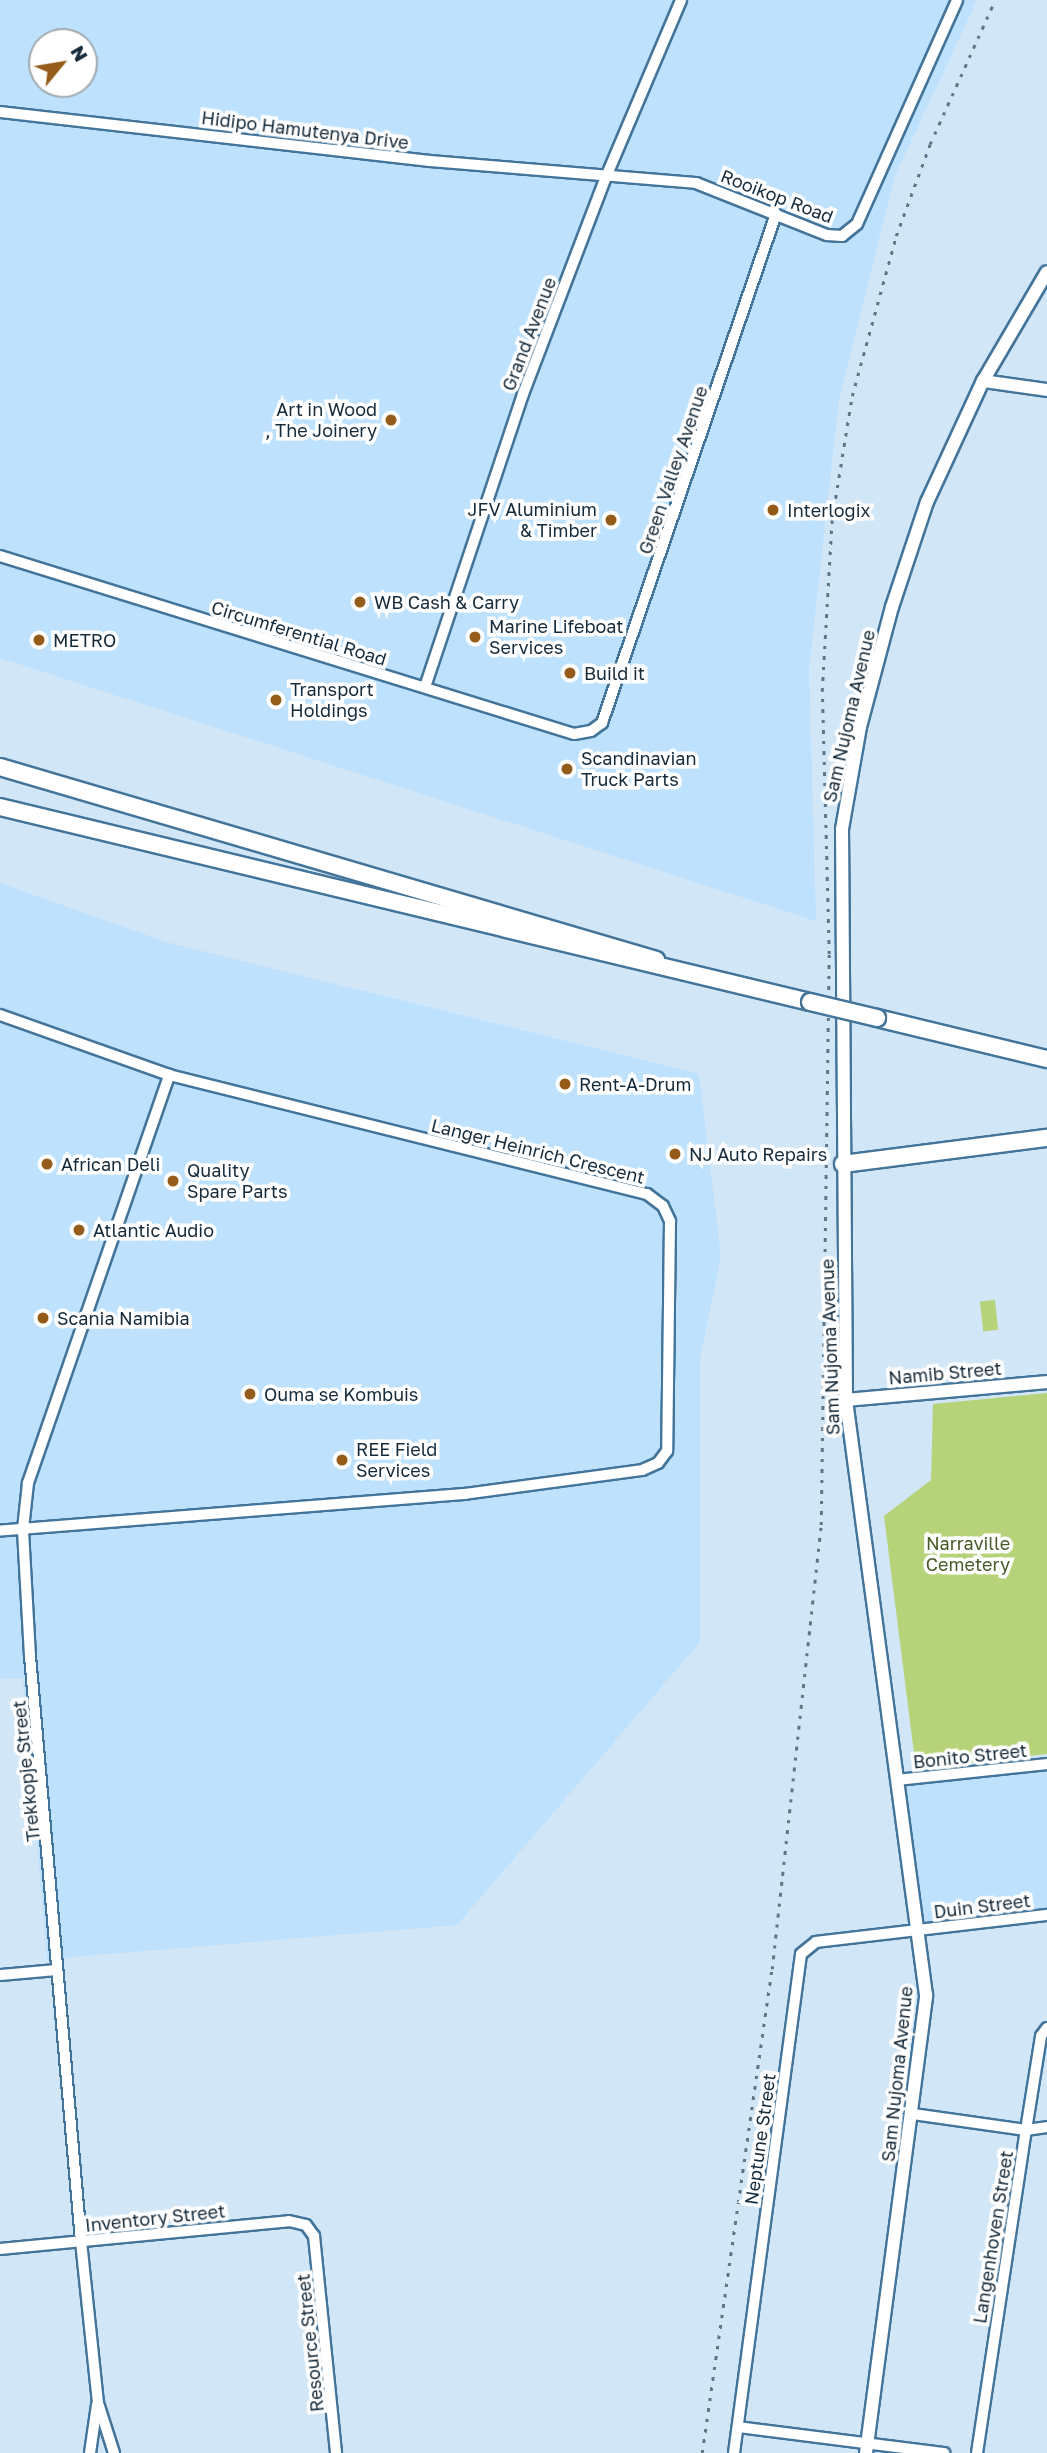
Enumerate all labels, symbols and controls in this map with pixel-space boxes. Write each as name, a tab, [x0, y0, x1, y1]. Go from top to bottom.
north arrow	[28, 28, 98, 98]
text: N	[66, 41, 93, 65]
street label: Hidipo Hamutenya Drive	[200, 107, 410, 153]
street label: Rooikop Road	[718, 165, 836, 227]
street label: Grand Avenue	[497, 274, 561, 394]
street label: Green Valley Avenue	[634, 383, 712, 557]
place label: Art in Wood , The Joinery	[265, 399, 377, 442]
marker: Art in Wood , The Joinery	[383, 412, 399, 428]
place label: JFV Aluminium & Timber	[468, 499, 597, 542]
place label: Interlogix	[787, 499, 870, 521]
marker: Interlogix	[765, 502, 781, 518]
marker: JFV Aluminium & Timber	[603, 512, 619, 528]
place label: WB Cash & Carry	[374, 591, 519, 613]
marker: WB Cash & Carry	[352, 594, 368, 610]
street label: Circumferential Road	[209, 596, 389, 670]
place label: Marine Lifeboat Services	[489, 616, 623, 658]
street label: Sam Nujoma Avenue	[819, 628, 879, 804]
place label: METRO	[53, 629, 116, 651]
marker: Marine Lifeboat Services	[467, 629, 483, 645]
marker: METRO	[31, 632, 47, 648]
place label: Build it	[584, 662, 645, 684]
marker: Build it	[562, 665, 578, 681]
place label: Transport Holdings	[290, 679, 374, 722]
marker: Transport Holdings	[268, 692, 284, 708]
place label: Scandinavian Truck Parts	[581, 748, 696, 790]
marker: Scandinavian Truck Parts	[559, 761, 575, 777]
place label: Rent-A-Drum	[579, 1073, 691, 1095]
marker: Rent-A-Drum	[557, 1076, 573, 1092]
street label: Langer Heinrich Crescent	[429, 1114, 647, 1188]
place label: NJ Auto Repairs	[689, 1143, 827, 1165]
marker: NJ Auto Repairs	[667, 1146, 683, 1162]
place label: African Deli	[61, 1153, 160, 1175]
marker: African Deli	[39, 1156, 55, 1172]
place label: Quality Spare Parts	[187, 1160, 287, 1202]
marker: Quality Spare Parts	[165, 1173, 181, 1189]
place label: Atlantic Audio	[93, 1219, 214, 1241]
marker: Atlantic Audio	[71, 1222, 87, 1238]
street label: Sam Nujoma Avenue	[816, 1258, 844, 1436]
place label: Scania Namibia	[57, 1307, 190, 1329]
marker: Scania Namibia	[35, 1310, 51, 1326]
street label: Namib Street	[888, 1357, 1002, 1389]
place label: Ouma se Kombuis	[264, 1383, 418, 1405]
marker: Ouma se Kombuis	[242, 1386, 258, 1402]
place label: REE Field Services	[356, 1439, 437, 1482]
marker: REE Field Services	[334, 1452, 350, 1468]
park label: Narraville Cemetery	[926, 1533, 1010, 1576]
street label: Trekkopje Street	[8, 1699, 44, 1843]
street label: Bonito Street	[912, 1739, 1028, 1773]
street label: Duin Street	[932, 1889, 1032, 1923]
street label: Sam Nujoma Avenue	[877, 1985, 917, 2163]
street label: Neptune Street	[740, 2072, 780, 2206]
street label: Langenhoven Street	[969, 2149, 1017, 2325]
street label: Inventory Street	[84, 2200, 226, 2236]
street label: Resource Street	[292, 2273, 328, 2413]

